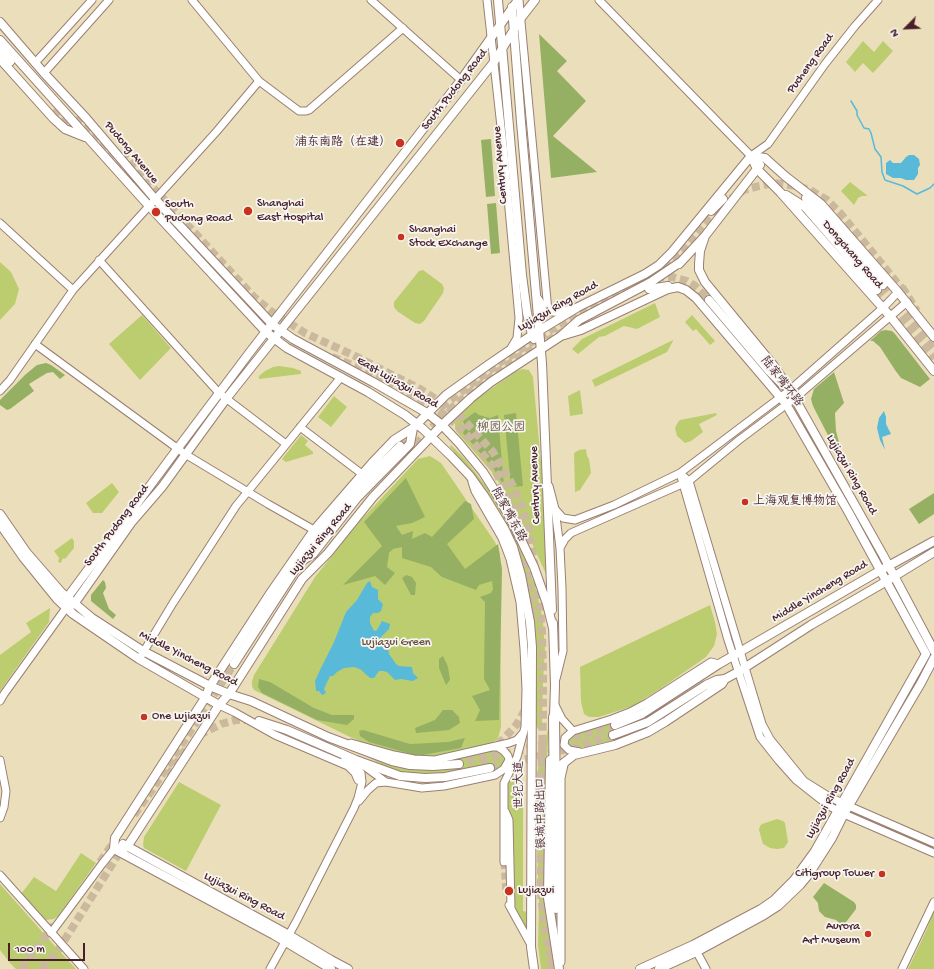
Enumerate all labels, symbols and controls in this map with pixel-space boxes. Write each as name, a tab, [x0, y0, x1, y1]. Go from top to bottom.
north arrow	[886, 8, 926, 48]
text: N	[888, 27, 902, 39]
street label: Pucheng Road	[784, 31, 838, 97]
street label: South Pudong Road	[419, 47, 491, 133]
street label: Pudong Avenue	[101, 119, 161, 187]
street label: Century Avenue	[490, 126, 512, 204]
place label: 浦东南路（在建）	[295, 136, 391, 150]
marker: 浦东南路（在建）	[394, 137, 406, 149]
place label: Shanghai East Hospital	[257, 197, 324, 225]
place label: South Pudong Road	[165, 198, 232, 226]
marker: Shanghai East Hospital	[242, 205, 254, 217]
marker: South Pudong Road	[150, 206, 162, 218]
street label: Dongchang Road	[819, 218, 885, 292]
place label: Shanghai Stock Exchange	[409, 223, 488, 251]
marker: Shanghai Stock Exchange	[396, 232, 406, 242]
street label: Lujiazui Ring Road	[516, 278, 600, 336]
street label: East Lujiazui Road	[354, 354, 440, 412]
street label: 陆家嘴环路	[757, 354, 805, 410]
park label: 柳园公园	[477, 421, 525, 435]
street label: Lujiazui Ring Road	[822, 433, 880, 517]
street label: Century Avenue	[527, 446, 545, 524]
street label: South Pudong Road	[82, 482, 152, 570]
street label: 陆家嘴东路	[487, 485, 529, 545]
place label: 上海观复博物馆	[753, 495, 837, 509]
marker: 上海观复博物馆	[740, 497, 750, 507]
street label: Lujiazui Ring Road	[287, 501, 355, 579]
street label: Middle Yincheng Road	[770, 558, 870, 626]
street label: Middle Yincheng Road	[136, 628, 240, 690]
park label: Lujiazui Green	[361, 636, 431, 650]
place label: One Lujiazui	[152, 710, 210, 724]
marker: One Lujiazui	[139, 712, 149, 722]
street label: Lujiazui Ring Road	[803, 756, 859, 842]
street label: 世纪大道	[513, 761, 527, 809]
street label: 银城中路出口	[534, 777, 550, 849]
place label: Citigroup Tower	[795, 867, 874, 881]
marker: Citigroup Tower	[877, 869, 887, 879]
street label: Lujiazui Ring Road	[201, 870, 287, 924]
place label: Lujiazui	[518, 884, 554, 898]
marker: Lujiazui	[503, 885, 515, 897]
place label: Aurora Art Museum	[802, 920, 860, 948]
marker: Aurora Art Museum	[863, 929, 873, 939]
scale bar	[10, 935, 87, 961]
text: 100 m	[15, 943, 45, 957]

